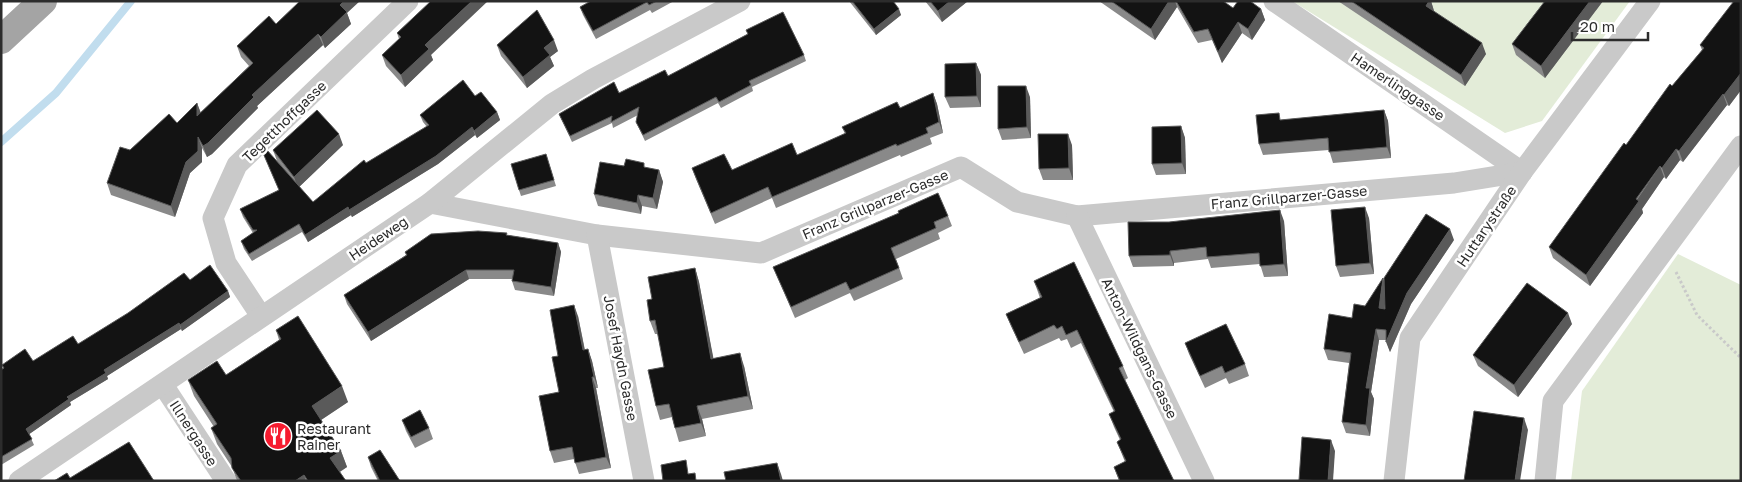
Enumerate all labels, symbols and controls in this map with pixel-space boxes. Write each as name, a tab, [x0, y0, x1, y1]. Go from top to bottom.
scale bar	[1572, 10, 1648, 42]
text: 20 m	[1580, 17, 1615, 35]
street label: Hamerlinggasse	[1348, 48, 1448, 124]
street label: Tegetthoffgasse	[239, 77, 329, 165]
street label: Franz Grillparzer-Gasse	[799, 166, 951, 242]
street label: Franz Grillparzer-Gasse	[1210, 182, 1368, 212]
street label: Huttarystraße	[1453, 182, 1519, 270]
street label: Heideweg	[345, 212, 411, 264]
street label: Anton-Wildgans-Gasse	[1098, 275, 1182, 421]
street label: Josef Haydn Gasse	[600, 294, 642, 422]
street label: Illnergasse	[166, 397, 222, 469]
place label: Restaurant Rainer	[297, 420, 371, 453]
restaurant icon: Restaurant Rainer	[263, 421, 293, 451]

